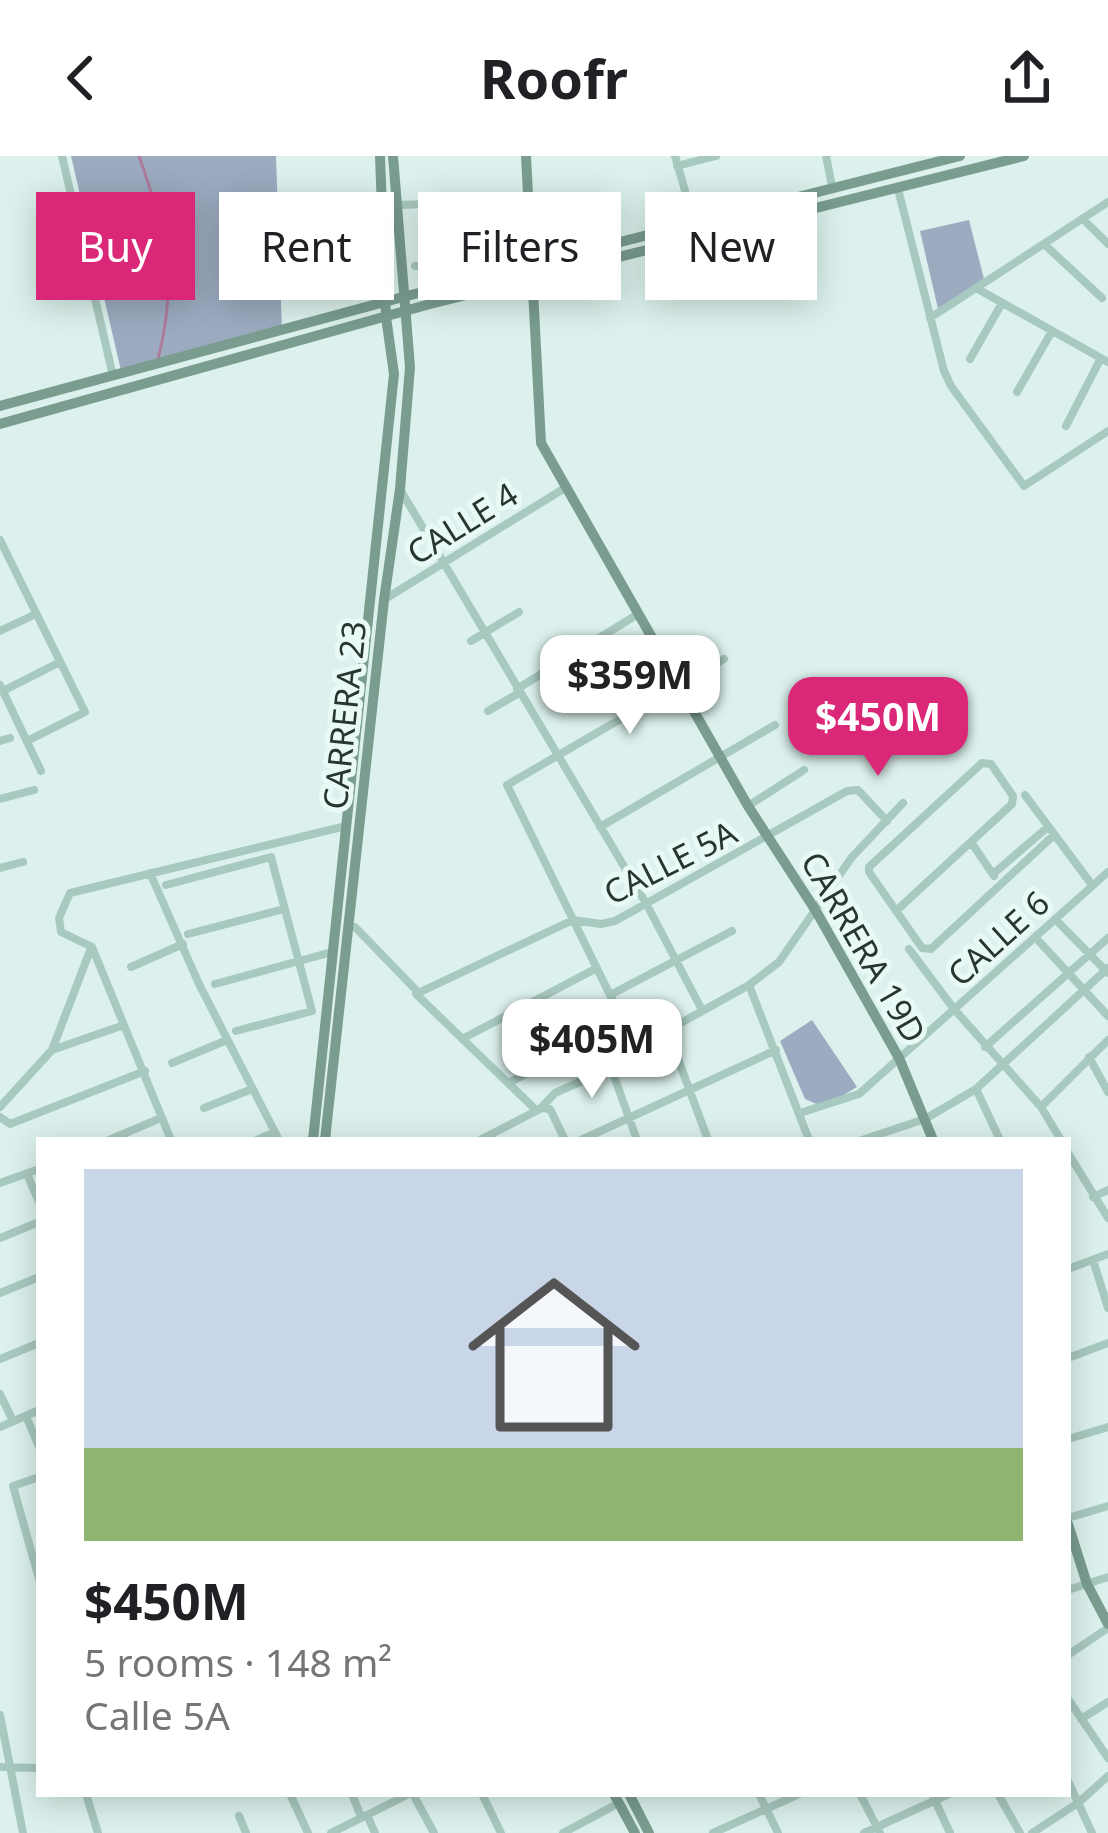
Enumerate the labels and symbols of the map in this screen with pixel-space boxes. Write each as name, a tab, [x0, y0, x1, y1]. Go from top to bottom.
street label: CALLE 4	[398, 471, 526, 574]
street label: CARRERA 23	[312, 619, 376, 811]
pin: $359M	[546, 635, 714, 737]
pin: $450M	[794, 677, 962, 779]
street label: CALLE 5A	[596, 809, 745, 915]
street label: CARRERA 19D	[791, 843, 937, 1051]
street label: CALLE 6	[937, 880, 1059, 996]
pin: $405M	[508, 999, 676, 1101]

